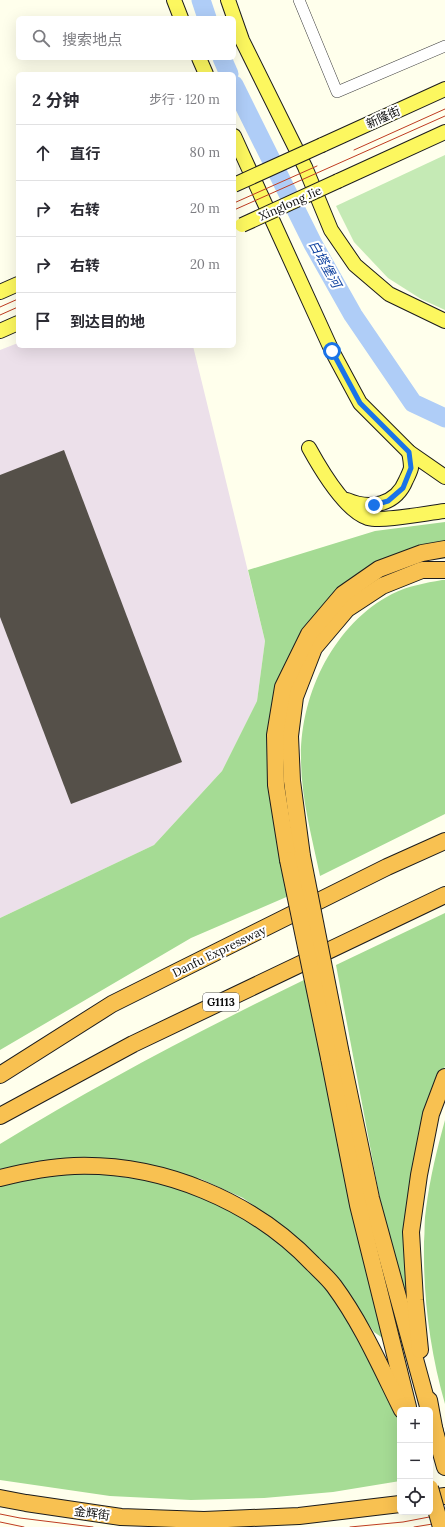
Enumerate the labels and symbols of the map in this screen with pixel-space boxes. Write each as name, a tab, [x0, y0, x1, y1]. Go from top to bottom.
street label: 新隆街	[363, 103, 403, 131]
street label: Xinglong Jie	[256, 182, 324, 223]
water label: 白塔堡河	[305, 237, 346, 293]
route start	[323, 342, 341, 360]
route end	[365, 496, 383, 514]
street label: Danfu Expressway	[170, 922, 269, 980]
road number: G1113	[203, 993, 239, 1011]
street label: 金辉街	[73, 1503, 111, 1523]

